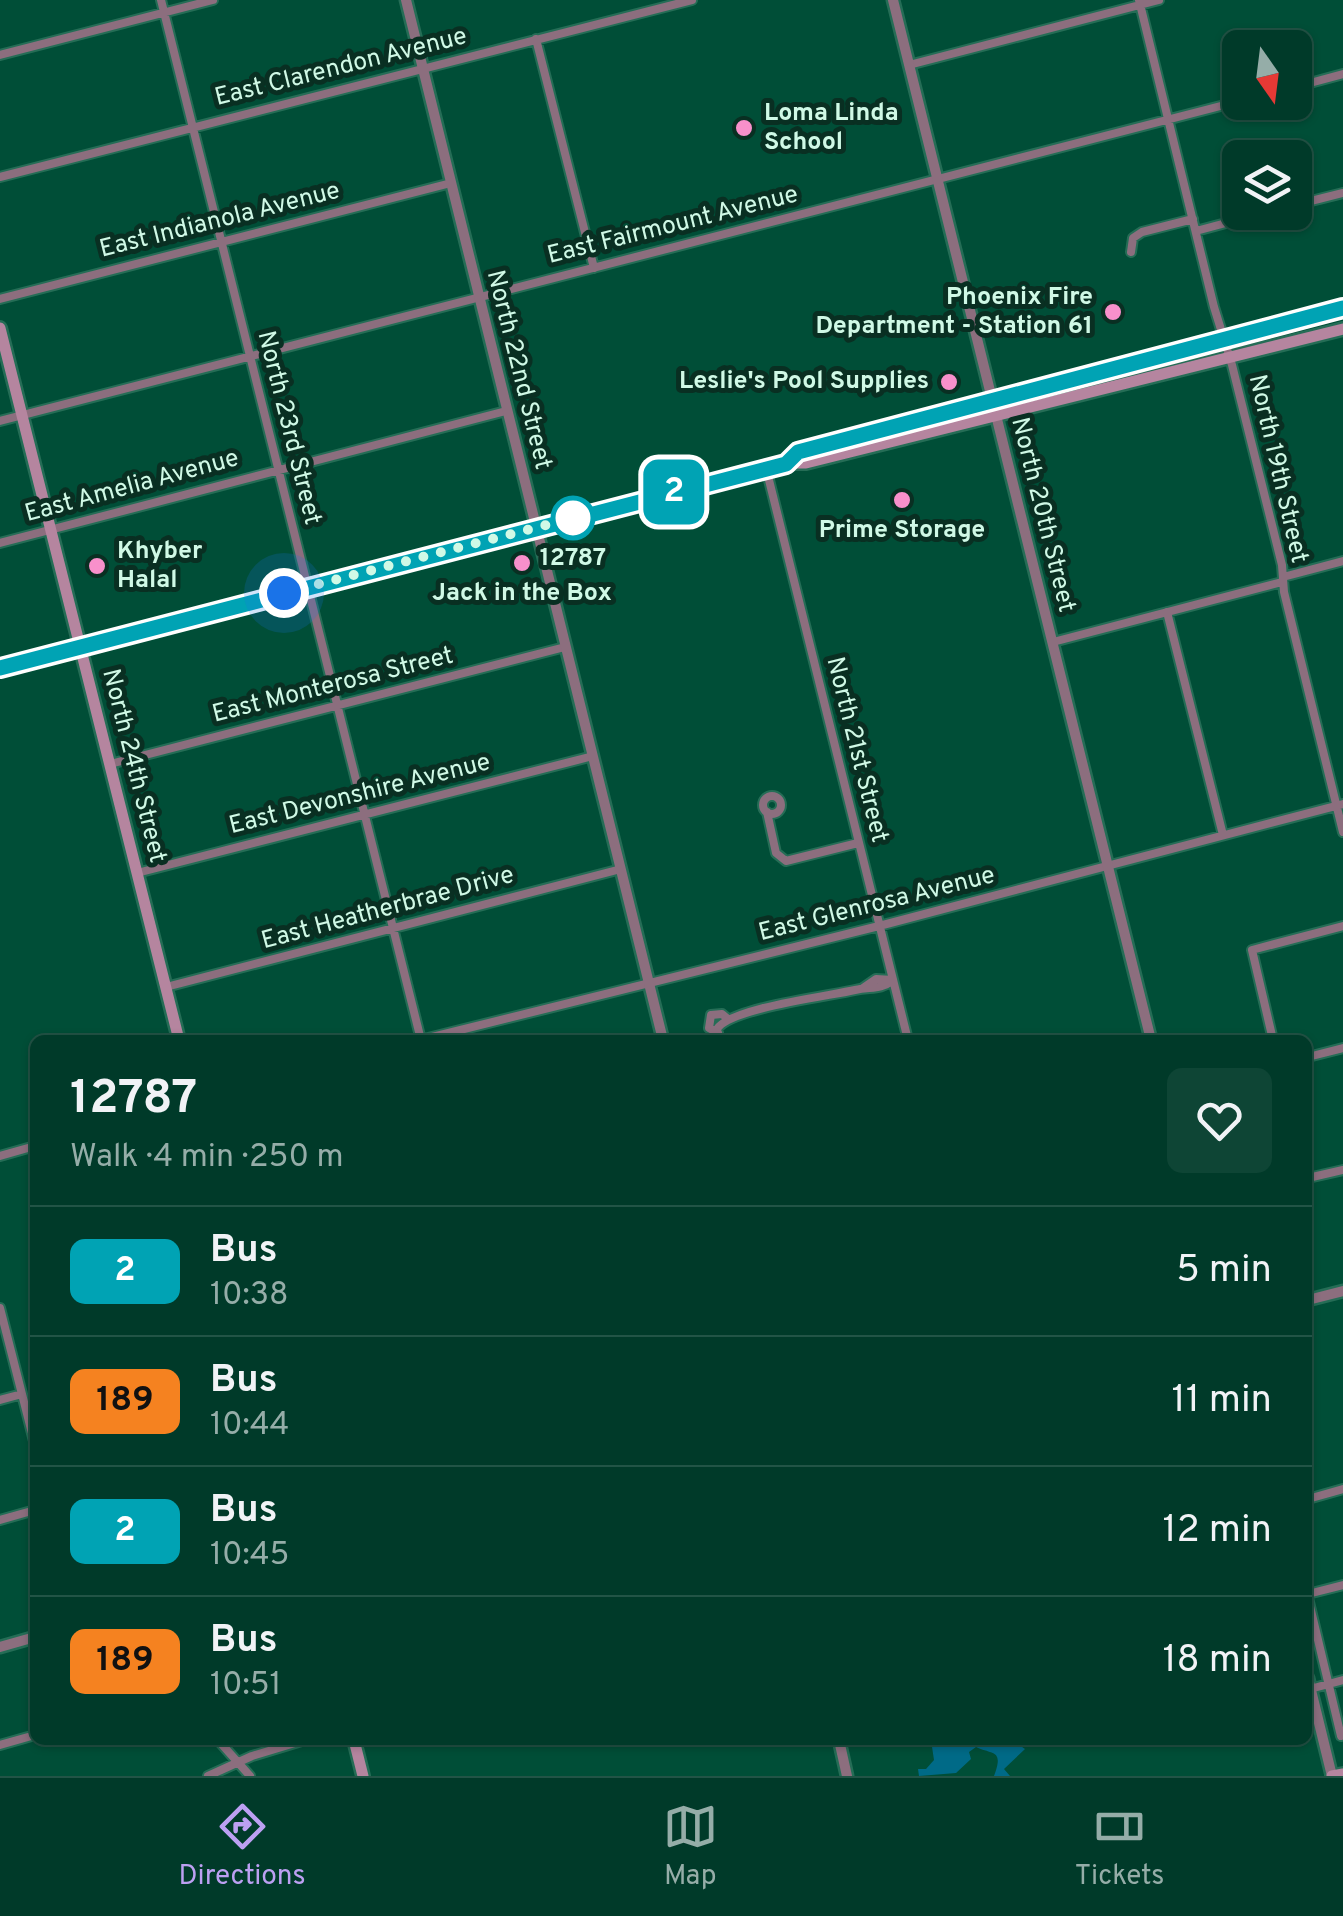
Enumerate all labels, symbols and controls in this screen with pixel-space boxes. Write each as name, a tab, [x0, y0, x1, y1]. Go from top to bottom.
street label: East Clarendon Avenue	[212, 21, 470, 115]
north arrow	[1222, 30, 1312, 120]
map controls	[1222, 30, 1312, 230]
place label: Loma Linda School	[764, 98, 899, 159]
marker: Loma Linda School	[733, 117, 755, 139]
button: layers	[1222, 140, 1312, 230]
street label: East Indianola Avenue	[96, 176, 344, 266]
street label: East Fairmount Avenue	[544, 179, 802, 273]
street label: North 22nd Street	[478, 267, 558, 473]
place label: Phoenix Fire Department - Station 61	[815, 282, 1093, 343]
marker: Phoenix Fire Department - Station 61	[1102, 301, 1124, 323]
street label: North 23rd Street	[248, 328, 328, 528]
place label: Leslie's Pool Supplies	[679, 366, 929, 398]
marker: Leslie's Pool Supplies	[938, 371, 960, 393]
street label: North 19th Street	[1240, 372, 1314, 566]
street label: North 20th Street	[1002, 414, 1082, 616]
street label: East Amelia Avenue	[21, 443, 243, 531]
line badge: 2	[642, 460, 706, 524]
text: 2	[663, 470, 685, 514]
marker: Prime Storage	[891, 489, 913, 511]
marker: 12787	[552, 497, 594, 539]
place label: Prime Storage	[819, 515, 985, 547]
place label: Khyber Halal	[117, 536, 203, 597]
place label: 12787	[540, 543, 606, 575]
marker: Jack in the Box	[511, 552, 533, 574]
marker: Khyber Halal	[86, 555, 108, 577]
your location	[259, 568, 309, 618]
place label: Jack in the Box	[432, 578, 612, 610]
street label: East Monterosa Street	[209, 641, 457, 731]
street label: North 21st Street	[817, 654, 895, 846]
street label: North 24th Street	[93, 666, 173, 866]
street label: East Devonshire Avenue	[226, 747, 494, 843]
street label: East Heatherbrae Drive	[258, 860, 518, 958]
street label: East Glenrosa Avenue	[755, 860, 999, 950]
button: heart	[1167, 1068, 1272, 1173]
text: 12787	[70, 1070, 197, 1130]
text: Walk · 4 min · 250 m	[70, 1138, 344, 1178]
text: Bus	[210, 1227, 277, 1276]
text: 5 min	[1176, 1247, 1272, 1296]
text: 2	[114, 1249, 136, 1293]
text: 10:38	[210, 1276, 289, 1316]
text: Bus	[210, 1357, 277, 1406]
text: 11 min	[1171, 1377, 1272, 1426]
text: 189	[96, 1379, 154, 1423]
text: 10:44	[210, 1406, 289, 1446]
text: Bus	[210, 1487, 277, 1536]
text: 12 min	[1162, 1507, 1272, 1556]
text: 2	[114, 1509, 136, 1553]
text: 10:45	[210, 1536, 289, 1576]
text: Bus	[210, 1617, 277, 1666]
text: 18 min	[1162, 1637, 1272, 1686]
text: 189	[96, 1639, 154, 1683]
text: 10:51	[210, 1666, 282, 1706]
tab: Directions	[179, 1799, 306, 1895]
tab: Map	[663, 1799, 718, 1895]
tab: Tickets	[1075, 1799, 1164, 1895]

